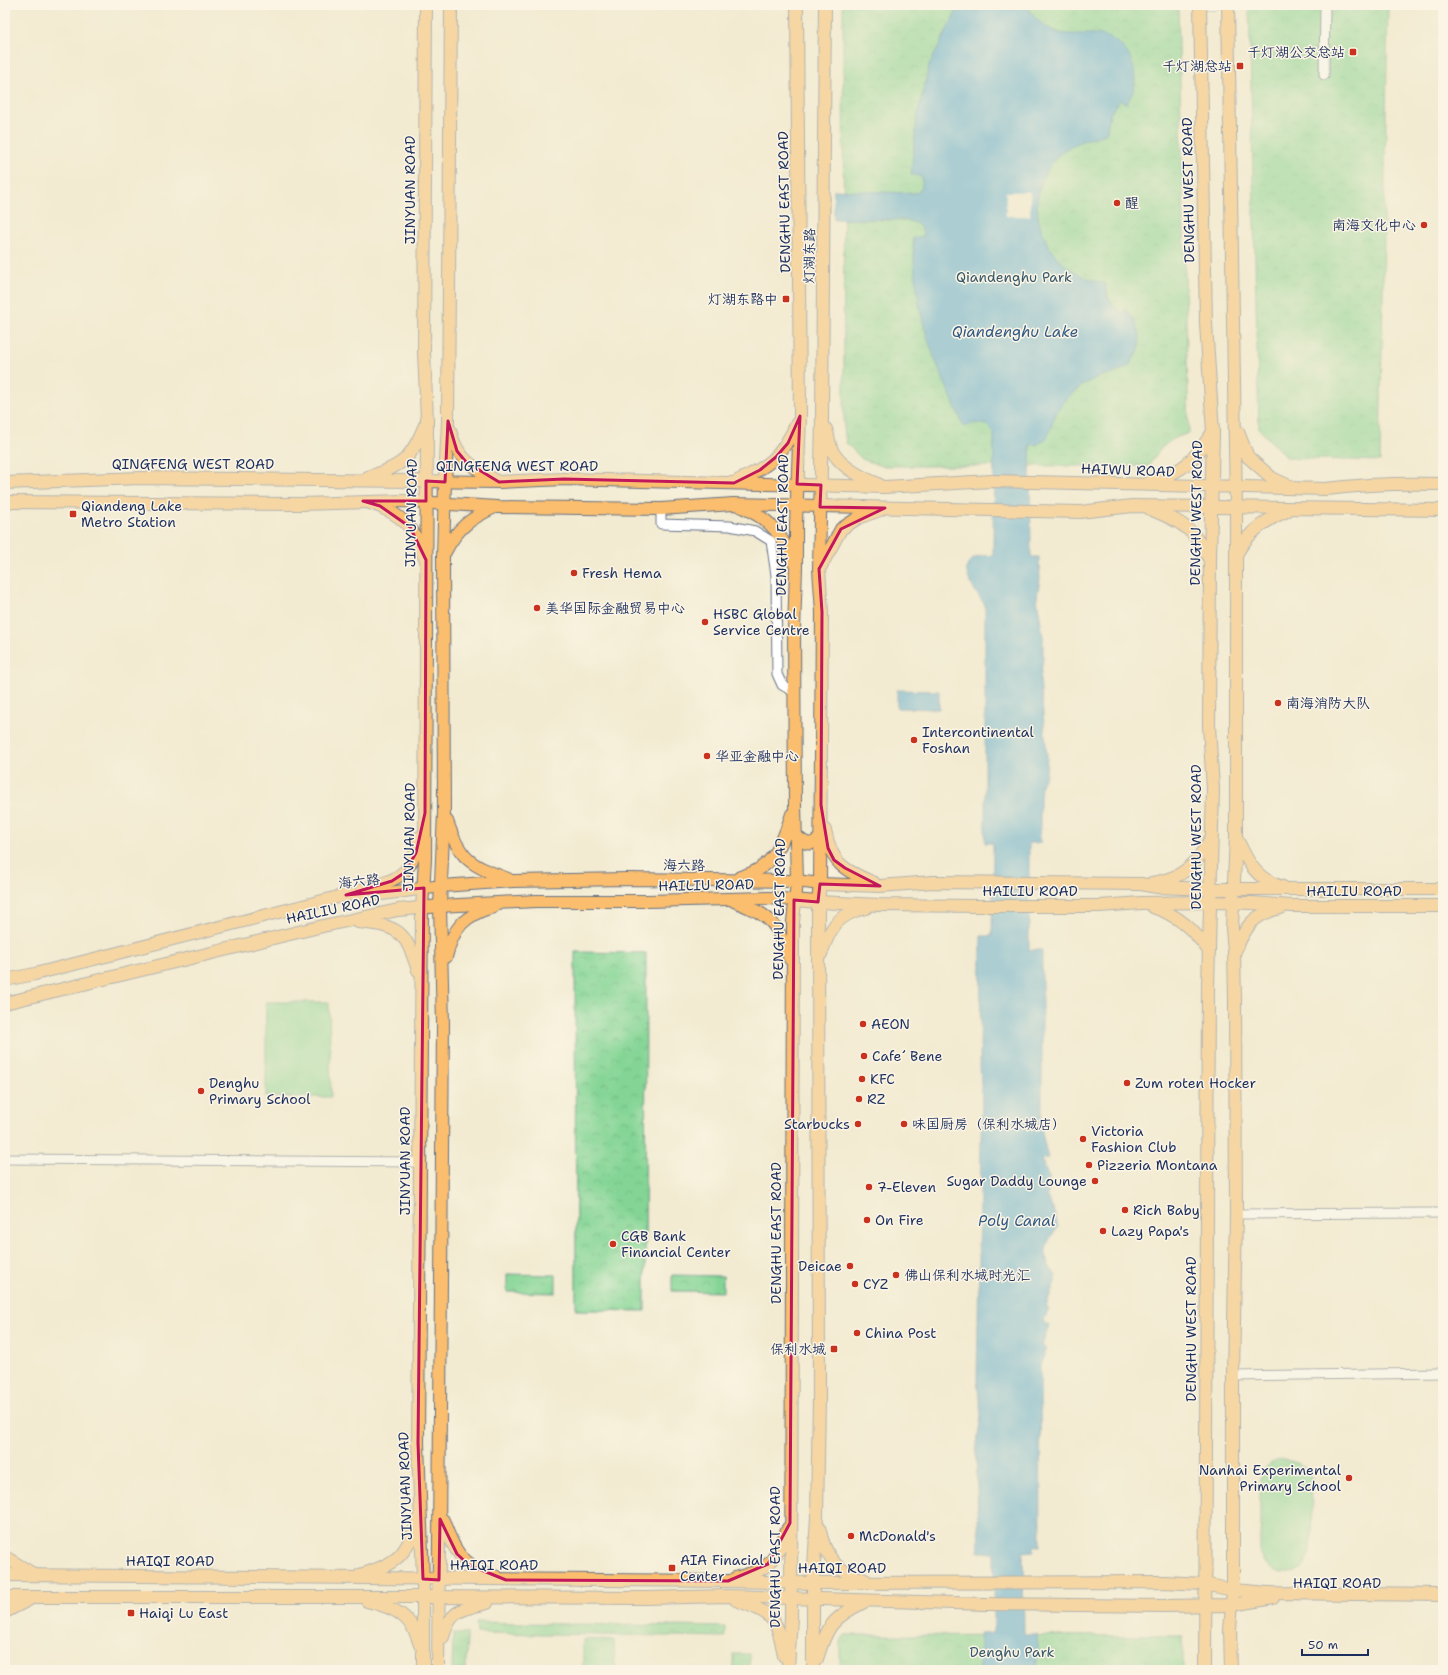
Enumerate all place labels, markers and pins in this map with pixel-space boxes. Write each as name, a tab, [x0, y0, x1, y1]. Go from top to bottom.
place label: 千灯湖公交总站	[1247, 43, 1345, 61]
marker: 千灯湖公交总站	[1348, 47, 1358, 57]
place label: 千灯湖总站	[1162, 57, 1232, 75]
marker: 千灯湖总站	[1235, 61, 1245, 71]
place label: 醒	[1125, 194, 1139, 212]
marker: 醒	[1112, 198, 1122, 208]
place label: 南海文化中心	[1332, 216, 1416, 234]
marker: 南海文化中心	[1419, 220, 1429, 230]
place label: 灯湖东路中	[708, 290, 778, 308]
marker: 灯湖东路中	[781, 294, 791, 304]
place label: Qiandeng Lake Metro Station	[81, 497, 182, 531]
marker: Qiandeng Lake Metro Station	[68, 509, 78, 519]
place label: Fresh Hema	[582, 564, 662, 582]
marker: Fresh Hema	[569, 568, 579, 578]
place label: 美华国际金融贸易中心	[545, 599, 685, 617]
marker: 美华国际金融贸易中心	[532, 603, 542, 613]
place label: HSBC Global Service Centre	[713, 605, 810, 639]
marker: HSBC Global Service Centre	[700, 617, 710, 627]
place label: 南海消防大队	[1286, 694, 1370, 712]
marker: 南海消防大队	[1273, 698, 1283, 708]
place label: Intercontinental Foshan	[922, 723, 1034, 757]
marker: Intercontinental Foshan	[909, 735, 919, 745]
place label: 华亚金融中心	[715, 747, 799, 765]
marker: 华亚金融中心	[702, 751, 712, 761]
place label: AEON	[871, 1015, 910, 1033]
marker: AEON	[858, 1019, 868, 1029]
place label: Cafe´ Bene	[872, 1047, 943, 1065]
marker: Cafe´ Bene	[859, 1051, 869, 1061]
place label: KFC	[870, 1070, 895, 1088]
place label: Denghu Primary School	[209, 1074, 311, 1108]
marker: KFC	[857, 1074, 867, 1084]
place label: Zum roten Hocker	[1135, 1074, 1256, 1092]
marker: Zum roten Hocker	[1122, 1078, 1132, 1088]
marker: Denghu Primary School	[196, 1086, 206, 1096]
place label: RZ	[867, 1090, 886, 1108]
marker: RZ	[854, 1094, 864, 1104]
place label: Starbucks	[784, 1115, 850, 1133]
place label: 味国厨房（保利水城店）	[912, 1115, 1066, 1133]
marker: Starbucks	[853, 1119, 863, 1129]
marker: 味国厨房（保利水城店）	[899, 1119, 909, 1129]
place label: Victoria Fashion Club	[1091, 1122, 1176, 1156]
marker: Victoria Fashion Club	[1078, 1134, 1088, 1144]
place label: Pizzeria Montana	[1097, 1156, 1218, 1174]
marker: Pizzeria Montana	[1084, 1160, 1094, 1170]
place label: Sugar Daddy Lounge	[946, 1172, 1087, 1190]
marker: Sugar Daddy Lounge	[1090, 1176, 1100, 1186]
place label: 7-Eleven	[877, 1178, 936, 1196]
marker: 7-Eleven	[864, 1182, 874, 1192]
place label: Rich Baby	[1133, 1201, 1200, 1219]
marker: Rich Baby	[1120, 1205, 1130, 1215]
place label: On Fire	[875, 1211, 924, 1229]
marker: On Fire	[862, 1215, 872, 1225]
place label: Lazy Papa's	[1111, 1222, 1189, 1240]
marker: Lazy Papa's	[1098, 1226, 1108, 1236]
place label: CGB Bank Financial Center	[621, 1227, 731, 1261]
marker: CGB Bank Financial Center	[608, 1239, 618, 1249]
place label: Deicae	[798, 1257, 842, 1275]
marker: Deicae	[845, 1261, 855, 1271]
place label: 佛山保利水城时光汇	[904, 1266, 1030, 1284]
marker: 佛山保利水城时光汇	[891, 1270, 901, 1280]
place label: CYZ	[863, 1275, 889, 1293]
marker: CYZ	[850, 1279, 860, 1289]
place label: China Post	[865, 1324, 936, 1342]
marker: China Post	[852, 1328, 862, 1338]
place label: 保利水城	[770, 1340, 826, 1358]
marker: 保利水城	[829, 1344, 839, 1354]
place label: Nanhai Experimental Primary School	[1199, 1461, 1342, 1495]
marker: Nanhai Experimental Primary School	[1344, 1473, 1354, 1483]
place label: McDonald's	[859, 1527, 936, 1545]
marker: McDonald's	[846, 1531, 856, 1541]
place label: AIA Finacial Center	[680, 1551, 765, 1585]
marker: AIA Finacial Center	[667, 1563, 677, 1573]
place label: Haiqi Lu East	[139, 1604, 228, 1622]
marker: Haiqi Lu East	[126, 1608, 136, 1618]

